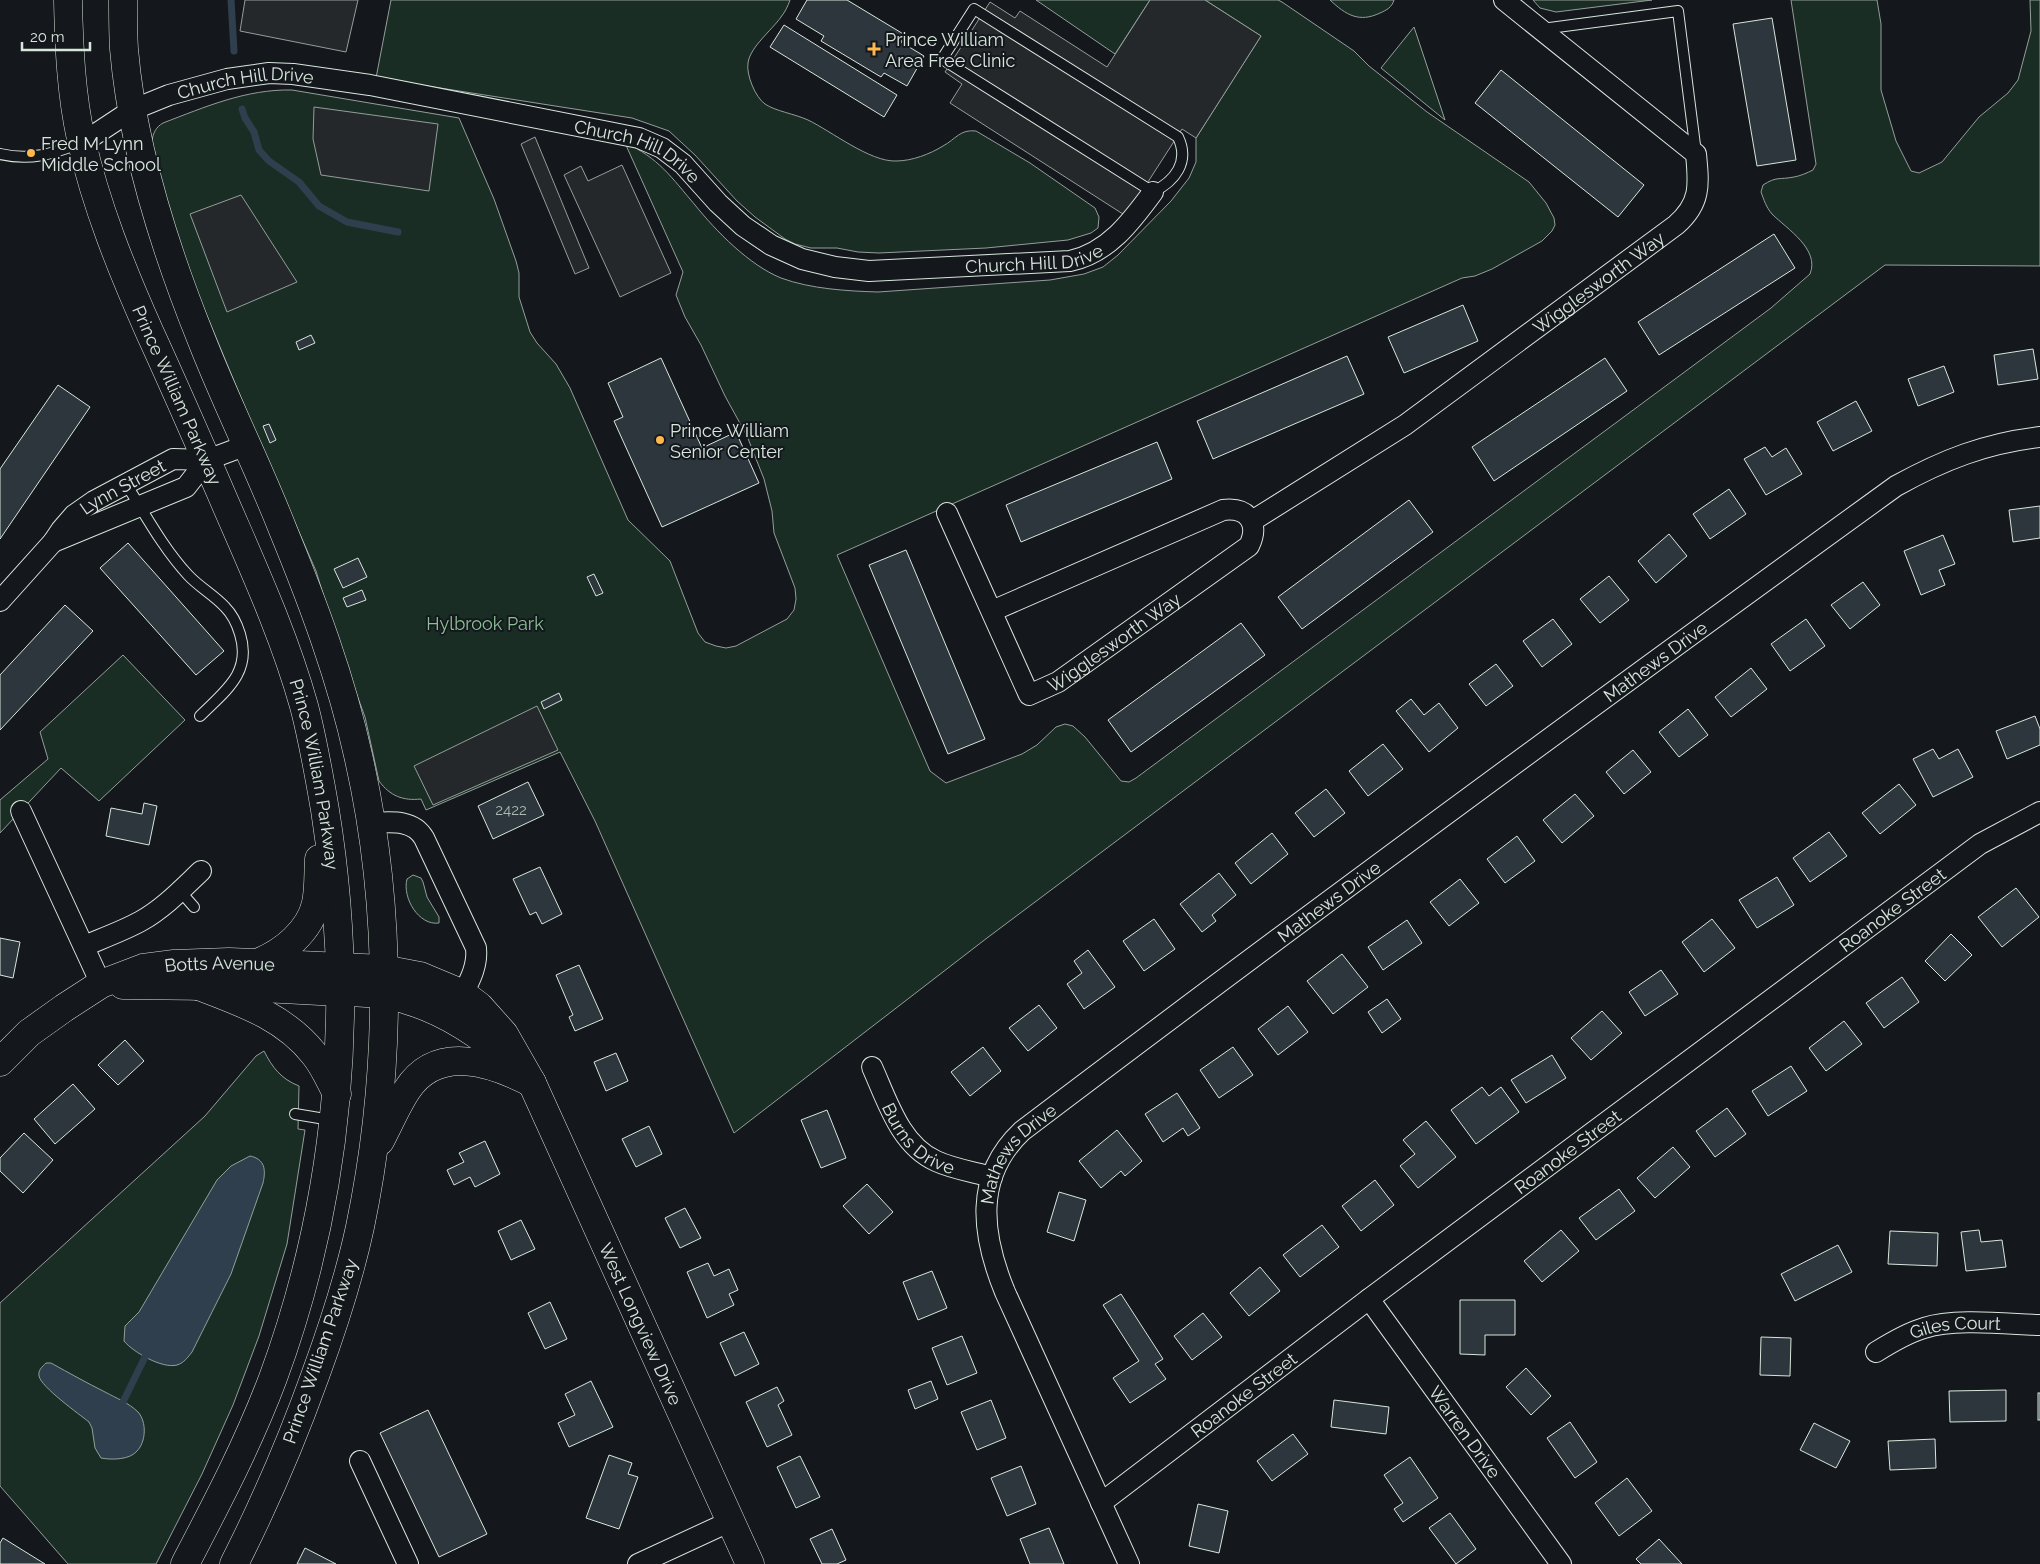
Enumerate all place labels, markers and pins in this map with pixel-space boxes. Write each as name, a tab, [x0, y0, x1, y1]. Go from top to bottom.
place label: Prince William Area Free Clinic	[885, 29, 1015, 71]
marker: Prince William Area Free Clinic	[867, 42, 881, 56]
place label: Fred M Lynn Middle School	[41, 133, 161, 175]
marker: Fred M Lynn Middle School	[25, 147, 37, 159]
place label: Prince William Senior Center	[670, 420, 789, 462]
marker: Prince William Senior Center	[654, 434, 666, 446]

